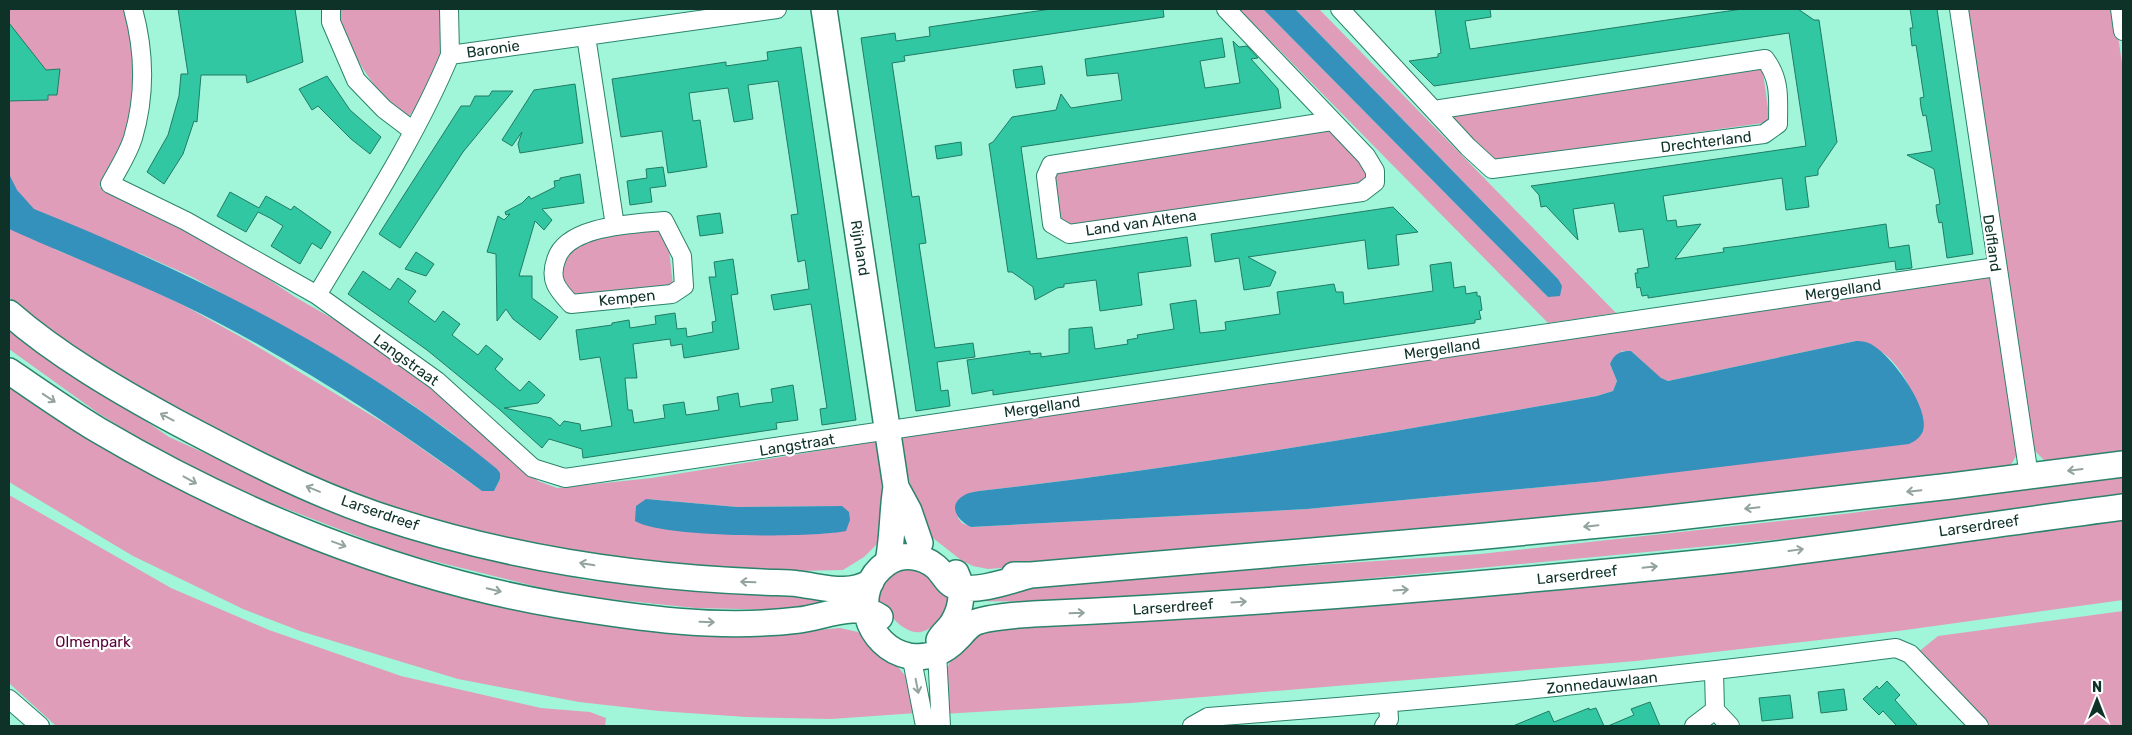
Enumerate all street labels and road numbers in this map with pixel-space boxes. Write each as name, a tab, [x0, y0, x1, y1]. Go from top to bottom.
street label: Baronie	[465, 36, 521, 62]
street label: Drechterland	[1659, 127, 1753, 157]
street label: Land van Altena	[1084, 206, 1198, 240]
street label: Delfland	[1979, 213, 2005, 273]
street label: Rijnland	[847, 219, 873, 277]
street label: Mergelland	[1804, 276, 1882, 304]
street label: Kempen	[598, 286, 656, 310]
street label: Langstraat	[370, 330, 442, 390]
street label: Mergelland	[1403, 335, 1481, 363]
street label: Mergelland	[1003, 393, 1081, 421]
street label: Langstraat	[758, 430, 836, 460]
street label: Larserdreef	[339, 491, 421, 535]
street label: Larserdreef	[1938, 511, 2021, 541]
street label: Larserdreef	[1536, 562, 1618, 588]
street label: Larserdreef	[1132, 595, 1214, 619]
street label: Zonnedauwlaan	[1546, 668, 1658, 698]

